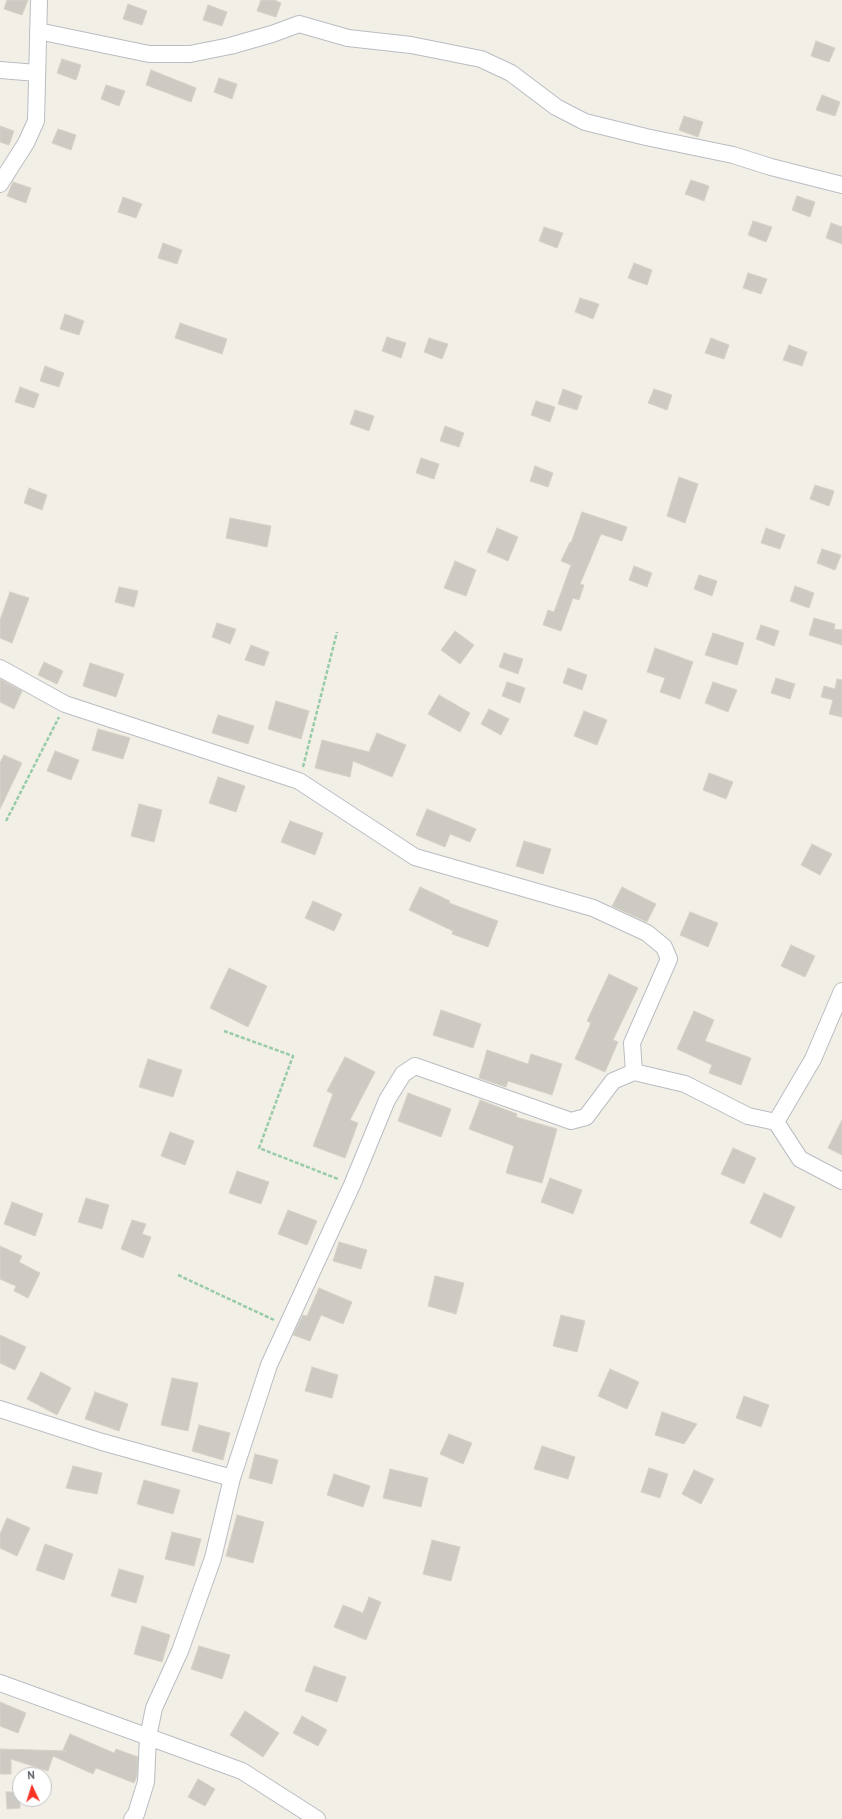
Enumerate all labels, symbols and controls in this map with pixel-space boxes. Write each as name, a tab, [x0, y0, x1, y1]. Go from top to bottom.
north arrow	[12, 1767, 52, 1807]
text: N	[27, 1769, 36, 1783]

